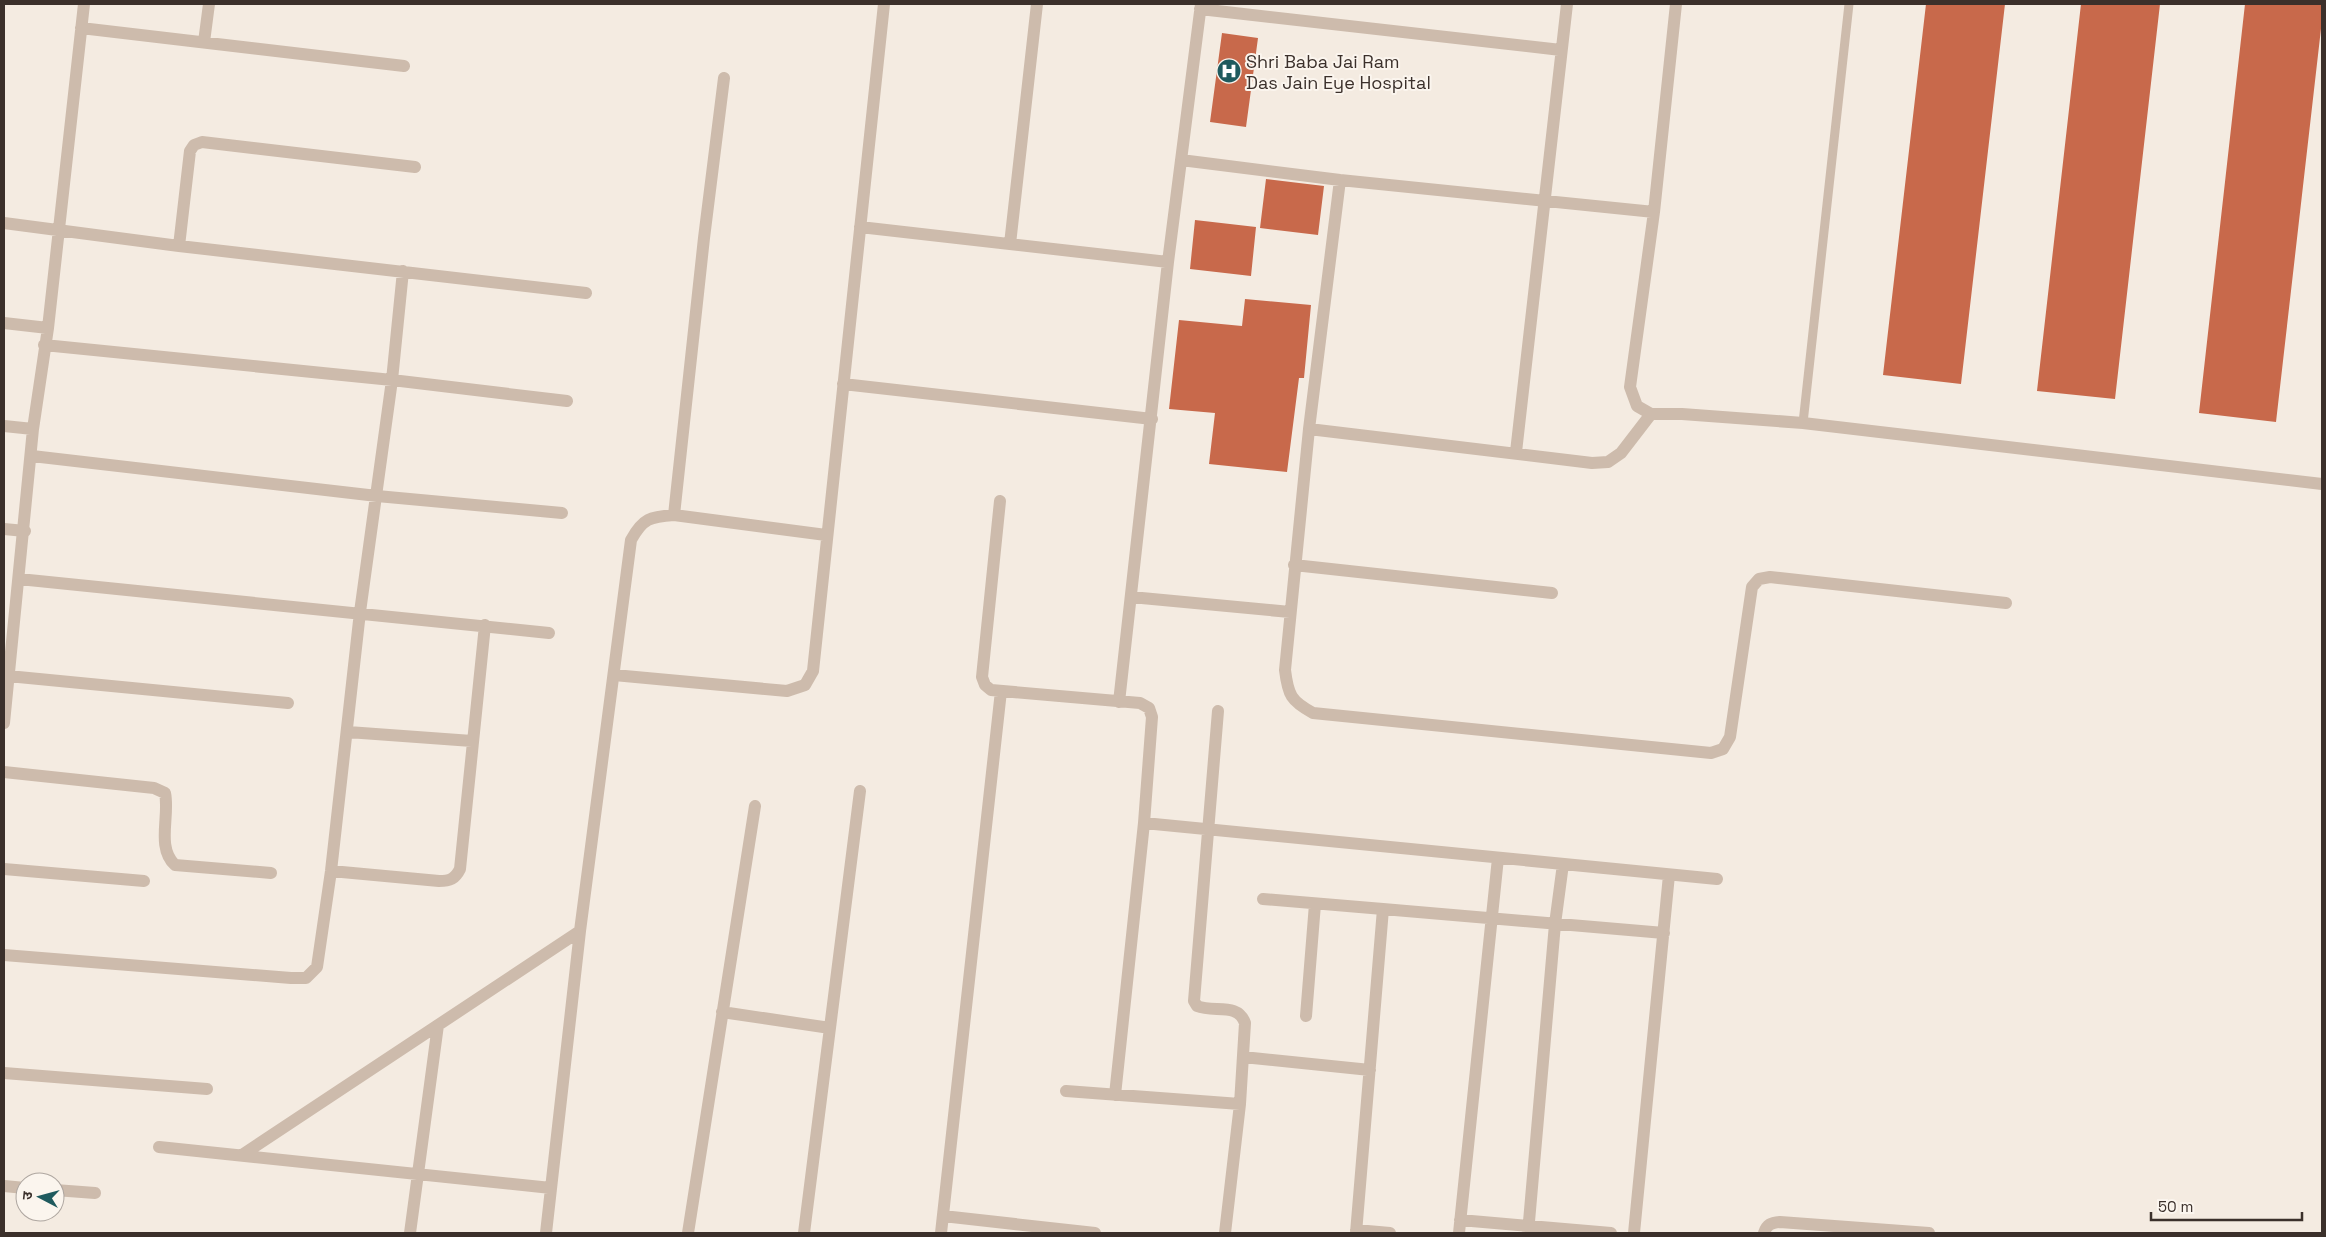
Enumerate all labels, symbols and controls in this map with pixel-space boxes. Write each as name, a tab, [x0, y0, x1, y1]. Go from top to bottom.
place label: Shri Baba Jai Ram Das Jain Eye Hospital	[1246, 50, 1431, 94]
hospital icon: Shri Baba Jai Ram Das Jain Eye Hospital	[1216, 58, 1242, 84]
north arrow	[15, 1172, 65, 1222]
text: उ	[18, 1190, 37, 1201]
scale bar	[2151, 1190, 2302, 1222]
text: 50 m	[2158, 1197, 2193, 1216]

